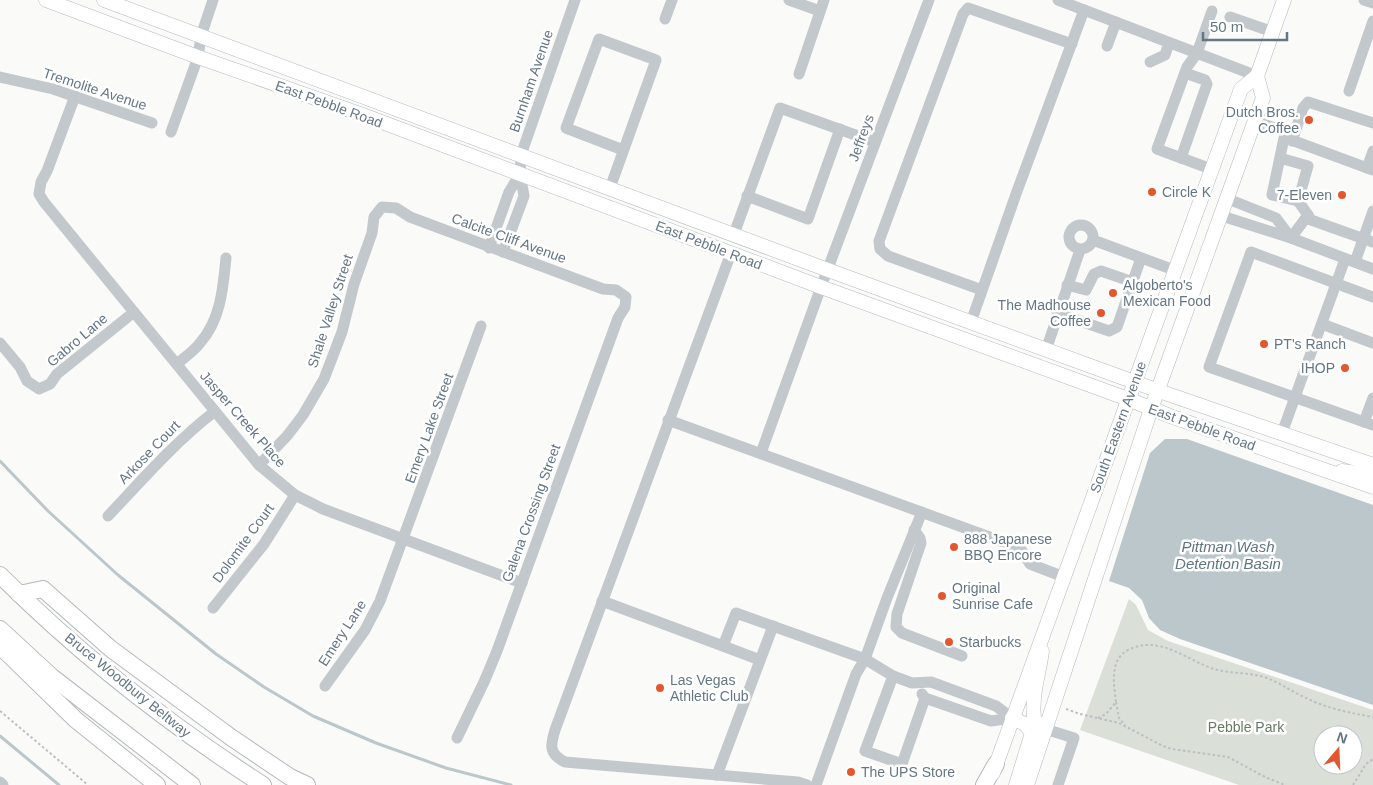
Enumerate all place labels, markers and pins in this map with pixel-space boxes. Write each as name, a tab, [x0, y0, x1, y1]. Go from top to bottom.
place label: Dutch Bros. Coffee	[1226, 104, 1299, 136]
marker: Dutch Bros. Coffee	[1303, 114, 1315, 126]
place label: Circle K	[1162, 184, 1212, 200]
marker: Circle K	[1146, 186, 1158, 198]
place label: 7-Eleven	[1277, 187, 1332, 203]
marker: 7-Eleven	[1336, 189, 1348, 201]
place label: Algoberto's Mexican Food	[1123, 277, 1211, 309]
marker: Algoberto's Mexican Food	[1107, 287, 1119, 299]
place label: The Madhouse Coffee	[998, 297, 1091, 329]
marker: The Madhouse Coffee	[1095, 307, 1107, 319]
place label: PT's Ranch	[1274, 336, 1346, 352]
marker: PT's Ranch	[1258, 338, 1270, 350]
place label: IHOP	[1301, 360, 1335, 376]
marker: IHOP	[1339, 362, 1351, 374]
place label: 888 Japanese BBQ Encore	[964, 531, 1052, 563]
marker: 888 Japanese BBQ Encore	[948, 541, 960, 553]
place label: Original Sunrise Cafe	[952, 580, 1033, 612]
marker: Original Sunrise Cafe	[936, 590, 948, 602]
place label: Starbucks	[959, 634, 1021, 650]
marker: Starbucks	[943, 636, 955, 648]
place label: Las Vegas Athletic Club	[670, 672, 749, 704]
marker: Las Vegas Athletic Club	[654, 682, 666, 694]
place label: The UPS Store	[861, 764, 955, 780]
marker: The UPS Store	[845, 766, 857, 778]

